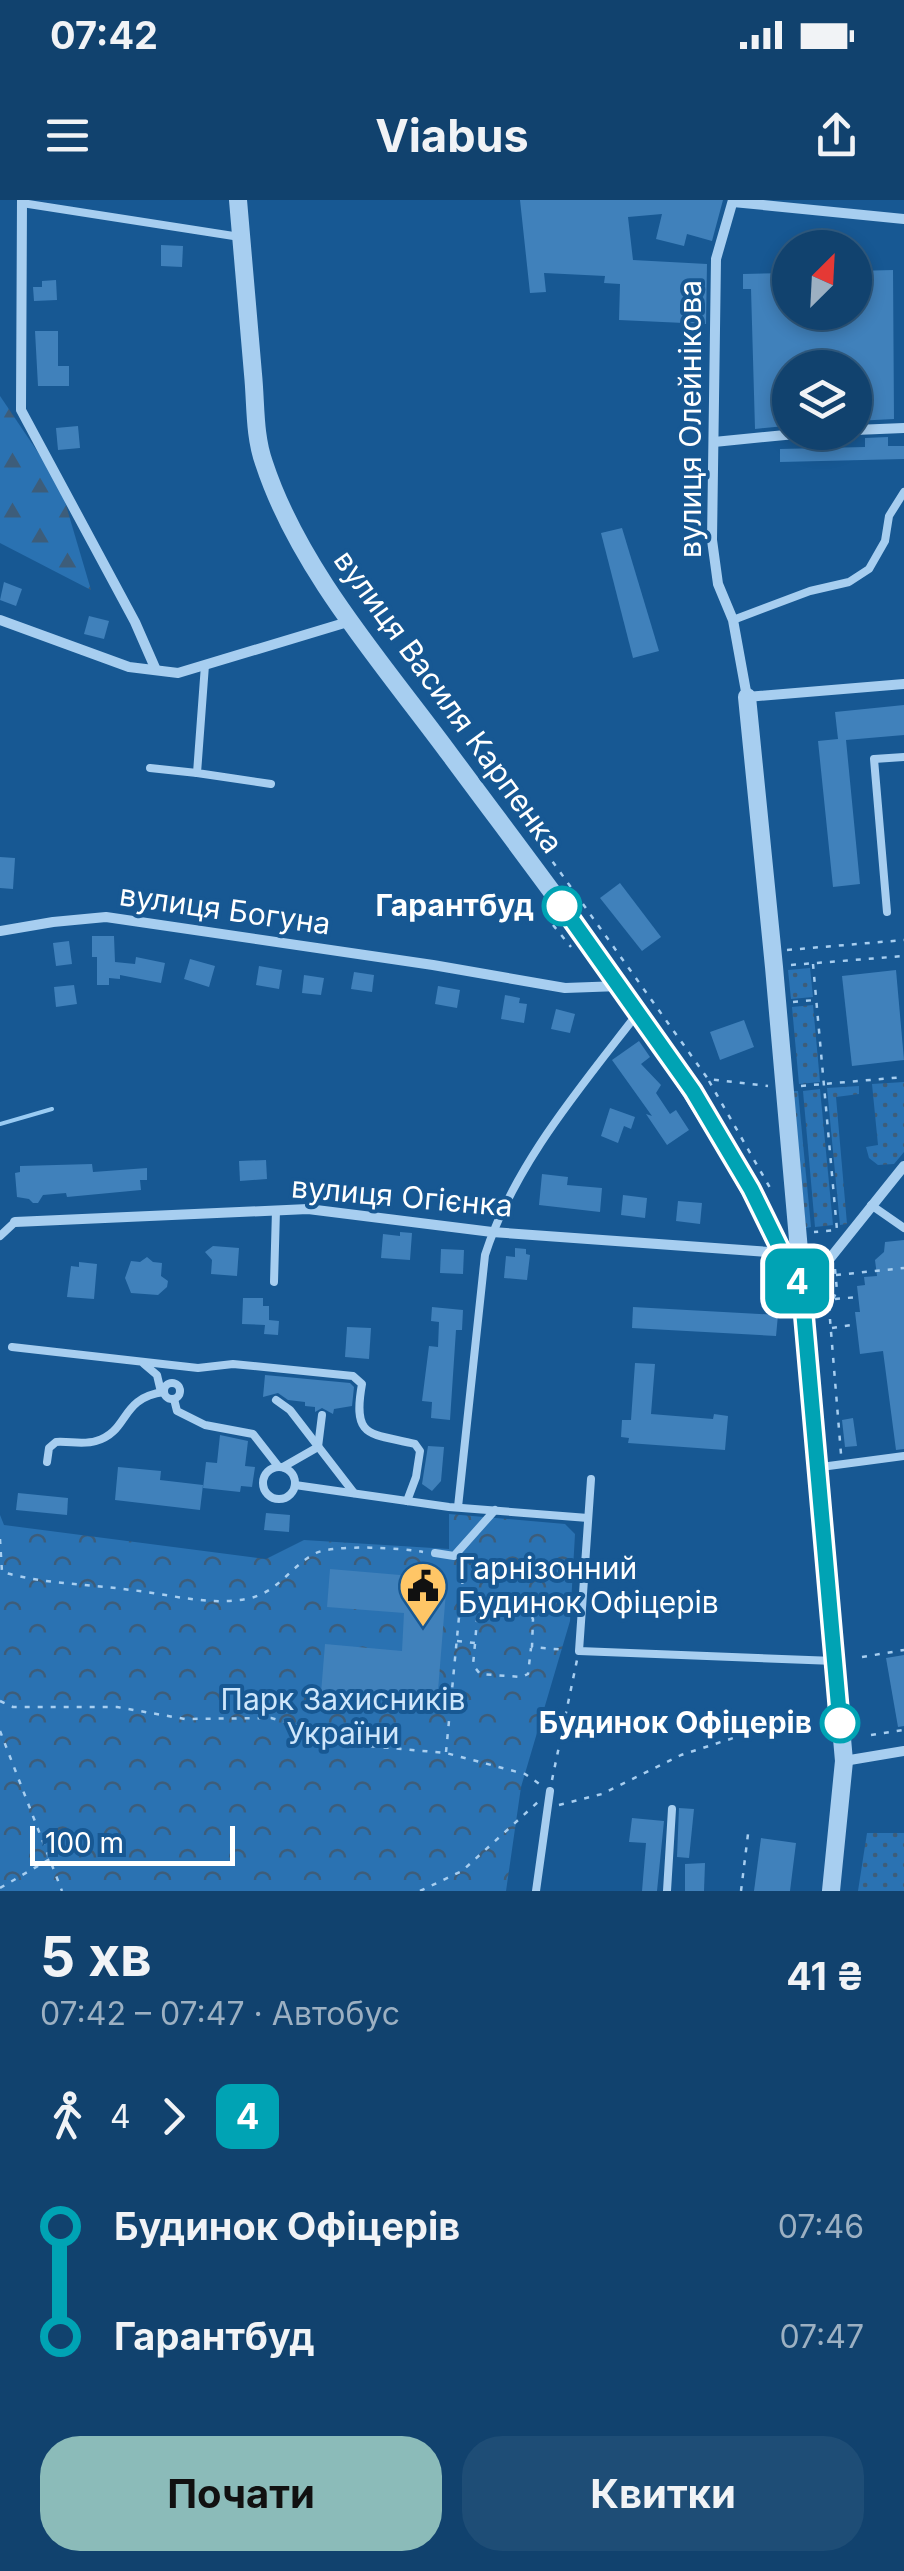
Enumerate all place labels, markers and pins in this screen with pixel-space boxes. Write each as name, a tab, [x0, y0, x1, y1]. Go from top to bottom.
place label: Гарантбуд	[376, 887, 534, 923]
marker: Гарантбуд	[543, 887, 581, 925]
place label: Гарнізонний Будинок Офіцерів	[458, 1550, 719, 1620]
public building icon: Гарнізонний Будинок Офіцерів	[397, 1560, 449, 1628]
place label: Будинок Офіцерів	[539, 1704, 812, 1740]
marker: Будинок Офіцерів	[821, 1704, 859, 1742]

